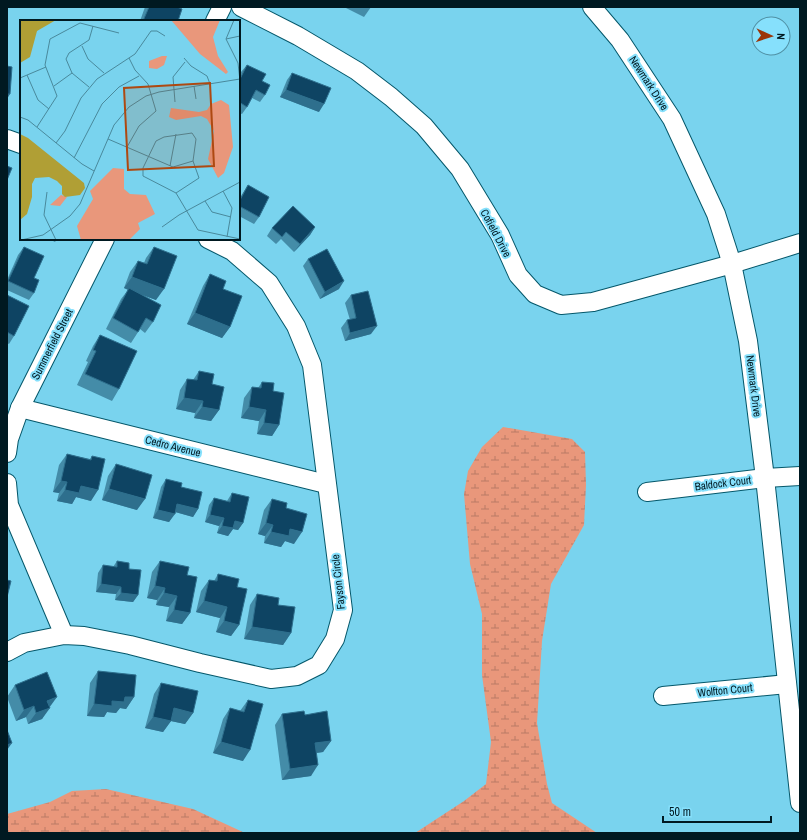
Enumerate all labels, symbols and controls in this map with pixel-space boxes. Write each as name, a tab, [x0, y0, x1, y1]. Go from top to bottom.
north arrow	[751, 16, 791, 56]
inset map	[20, 20, 240, 240]
text: N	[774, 33, 788, 40]
street label: Newmark Drive	[626, 53, 672, 113]
street label: Cofield Drive	[477, 206, 515, 260]
street label: Summerfield Street	[28, 306, 76, 382]
street label: Newmark Drive	[743, 354, 765, 418]
street label: Cedro Avenue	[144, 432, 202, 460]
street label: Baldock Court	[694, 473, 752, 493]
street label: Fayson Circle	[328, 554, 348, 610]
street label: Wolfton Court	[697, 680, 754, 700]
scale bar	[663, 798, 771, 824]
text: 50 m	[669, 804, 691, 820]

